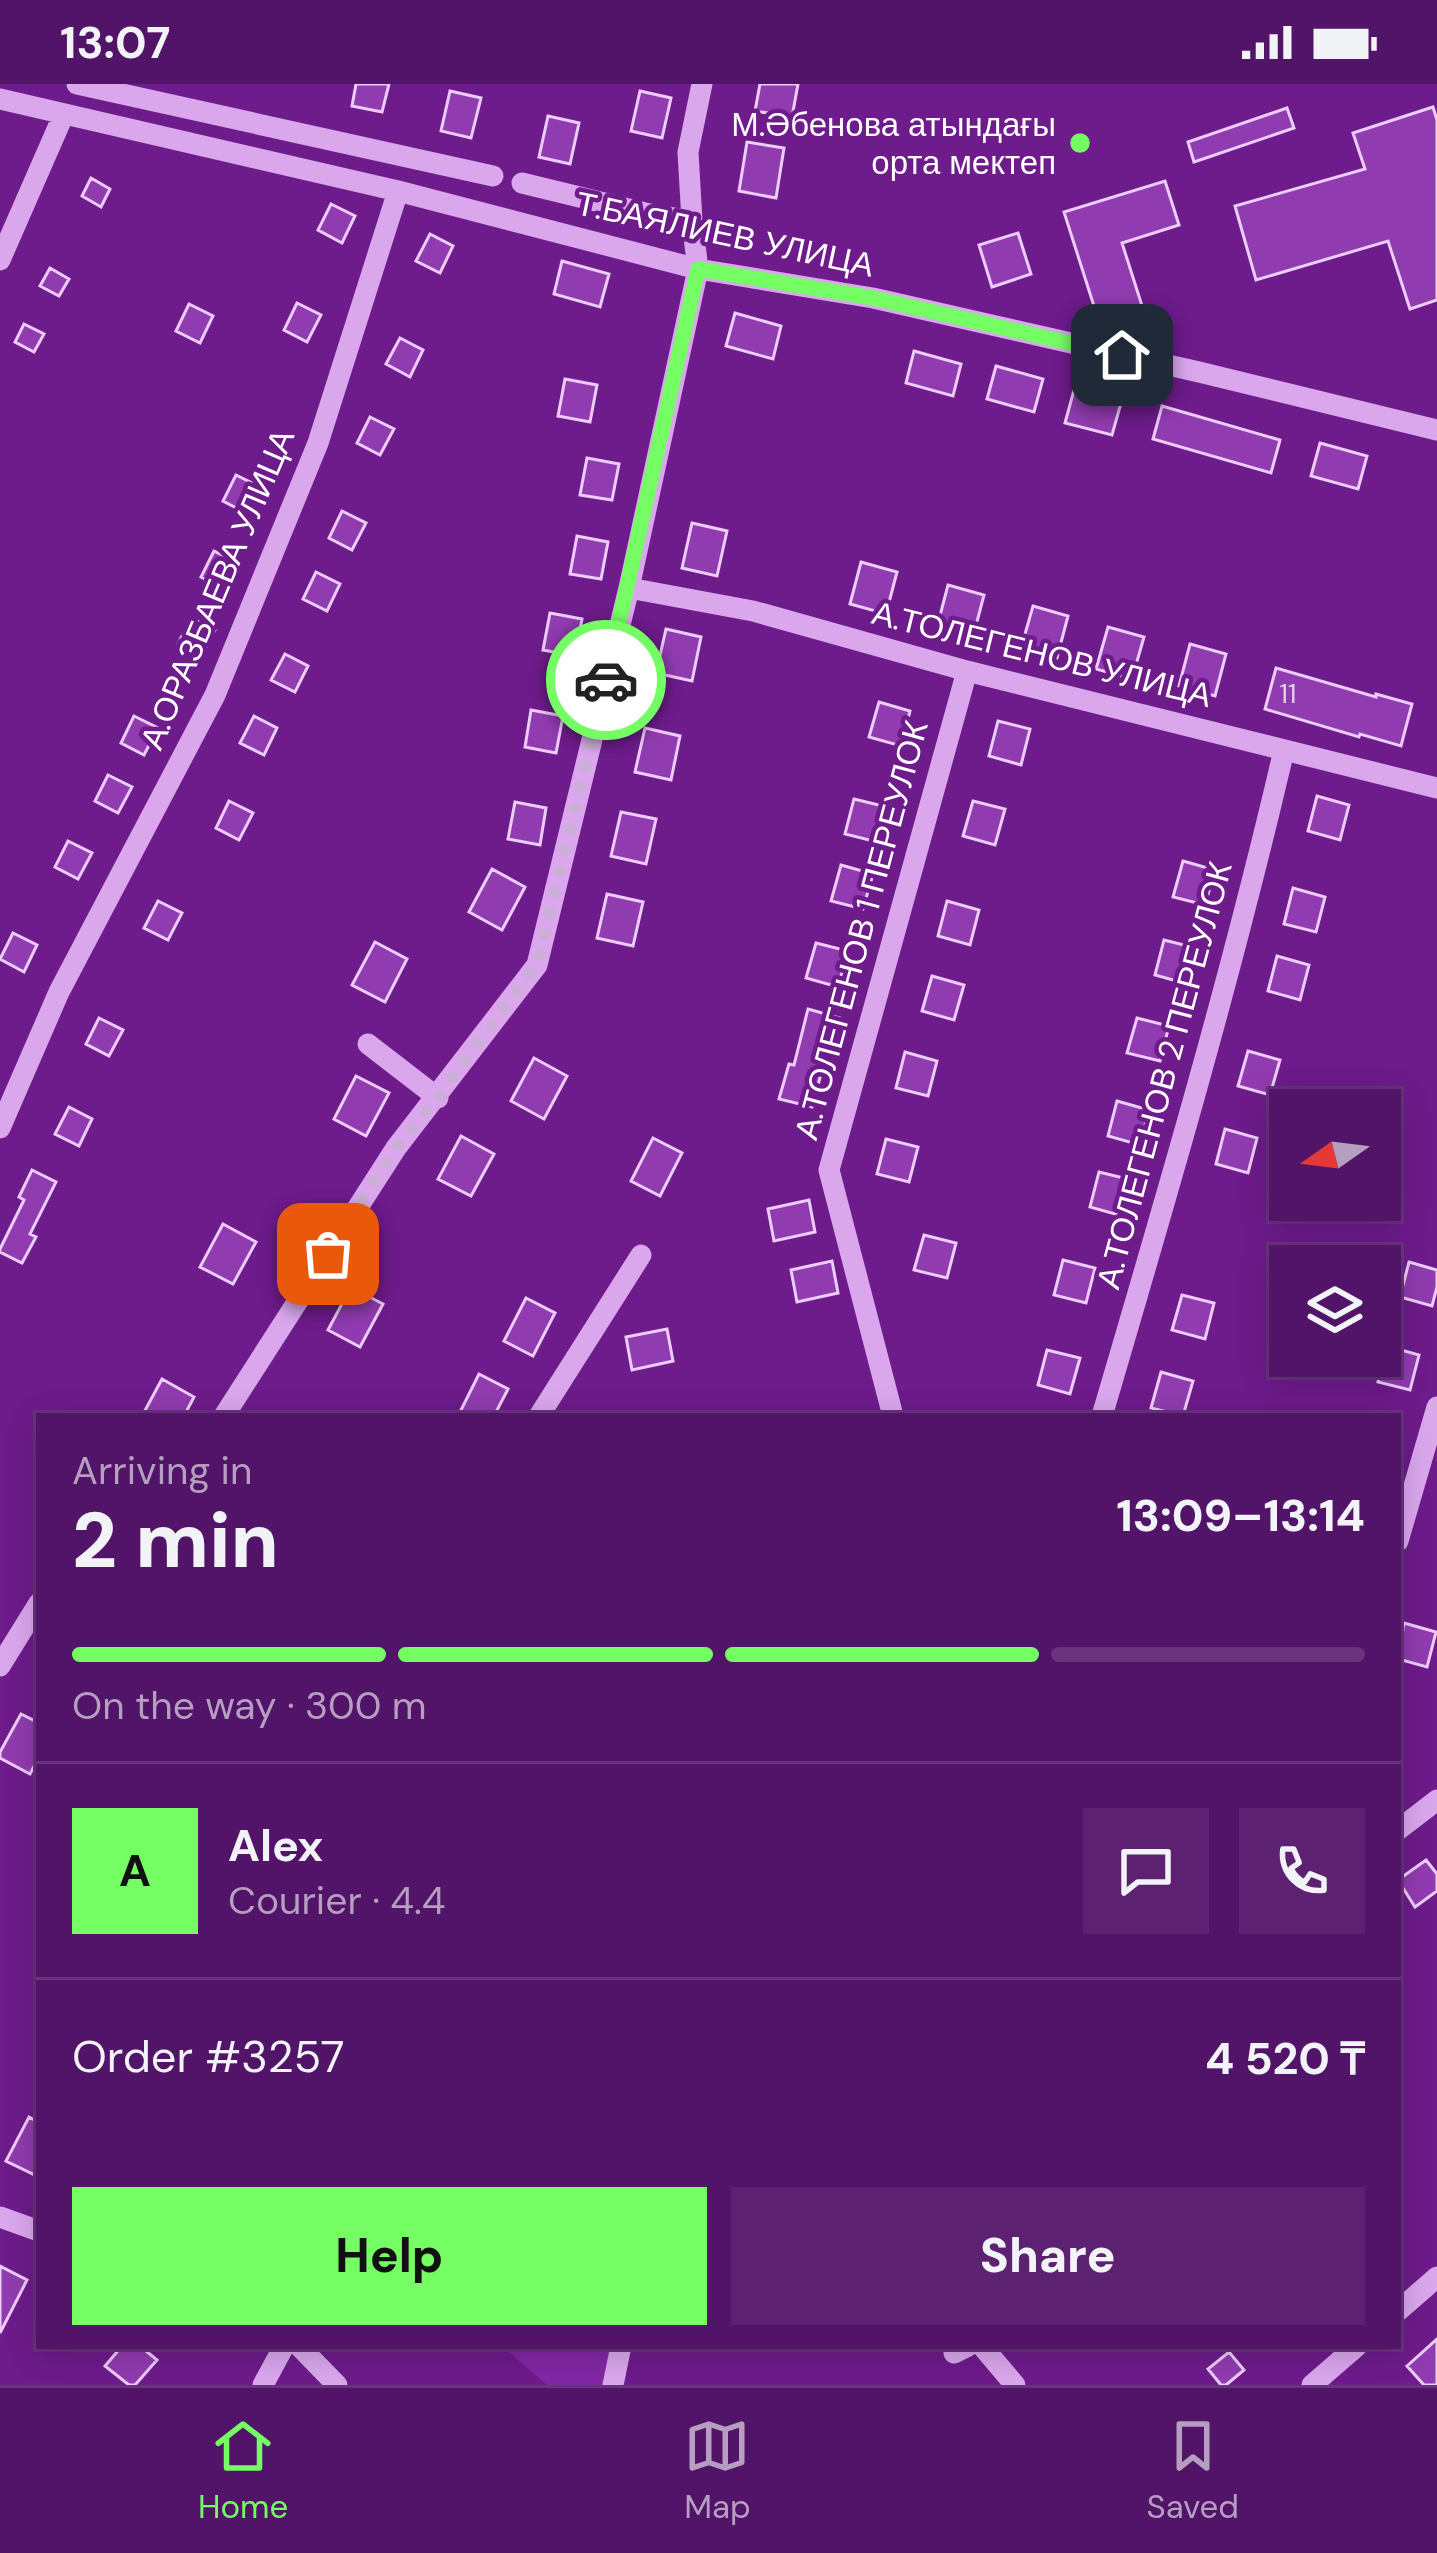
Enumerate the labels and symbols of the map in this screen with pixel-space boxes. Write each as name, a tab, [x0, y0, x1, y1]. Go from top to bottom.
place label: М.Әбенова атындағы орта мектеп	[731, 103, 1056, 184]
marker: М.Әбенова атындағы орта мектеп	[1067, 130, 1093, 156]
street label: Т.БАЯЛИЕВ УЛИЦА	[572, 181, 878, 287]
pin	[1071, 304, 1173, 406]
street label: А.ОРАЗБАЕВА УЛИЦА	[130, 422, 304, 756]
street label: А.ТОЛЕГЕНОВ УЛИЦА	[868, 591, 1216, 717]
courier	[546, 620, 666, 740]
house number: 11	[1280, 676, 1296, 711]
street label: А.ТОЛЕГЕНОВ 1 ПЕРЕУЛОК	[784, 715, 938, 1144]
street label: А.ТОЛЕГЕНОВ 2 ПЕРЕУЛОК	[1086, 856, 1242, 1293]
north arrow	[1269, 1089, 1401, 1221]
pin	[277, 1203, 379, 1305]

